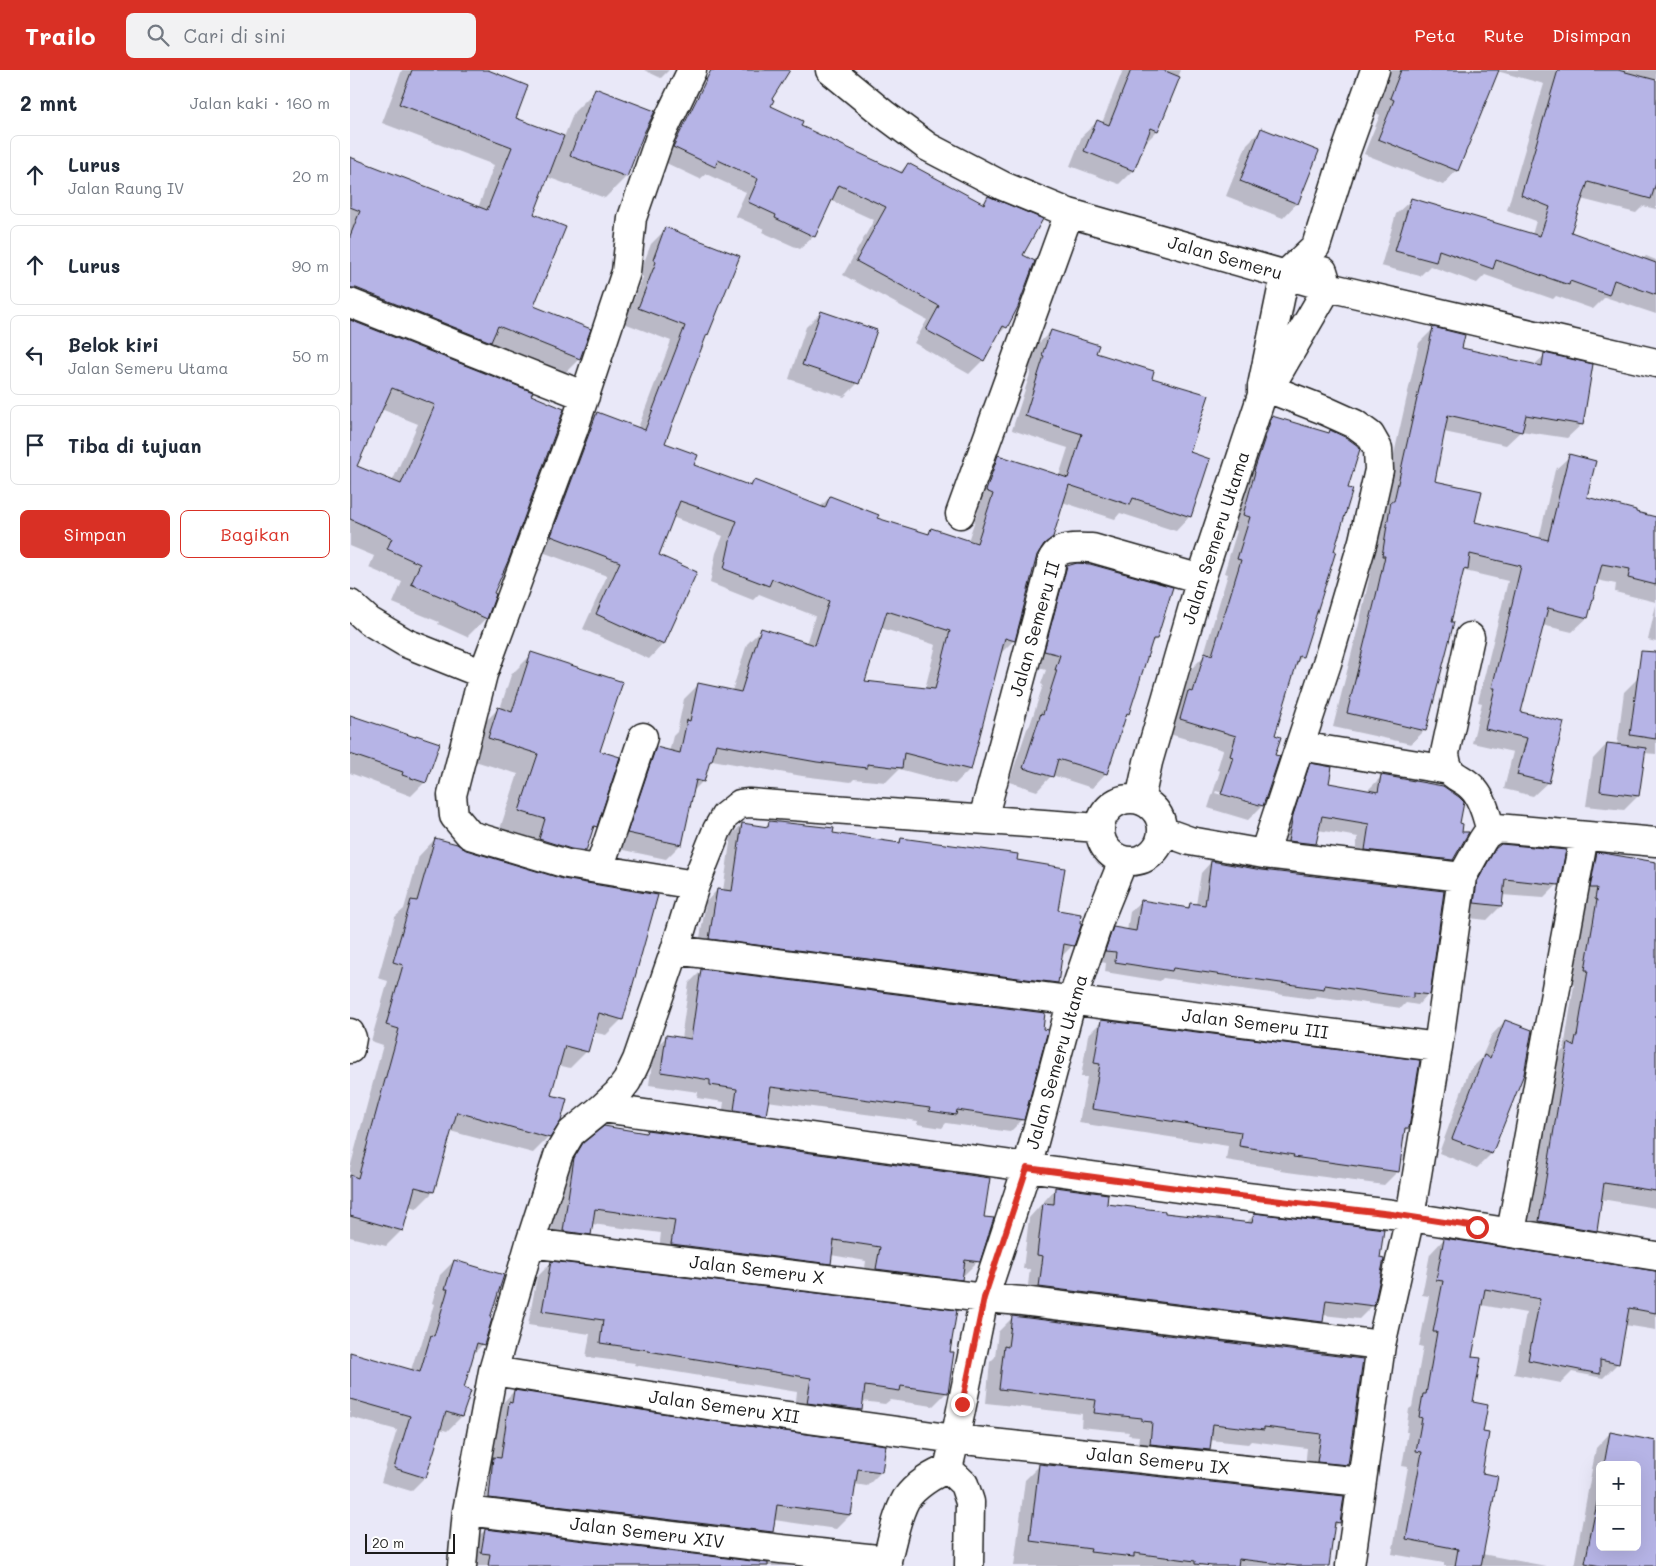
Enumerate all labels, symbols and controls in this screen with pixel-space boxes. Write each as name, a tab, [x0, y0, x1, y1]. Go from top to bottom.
search box	[126, 13, 476, 58]
text: Trailo	[25, 20, 96, 51]
icon: search	[144, 21, 172, 49]
text: Cari di sini	[184, 23, 286, 48]
text: Peta	[1414, 23, 1456, 47]
text: Rute	[1484, 23, 1524, 47]
text: Disimpan	[1552, 23, 1631, 47]
text: 2 mnt	[20, 89, 77, 116]
text: Jalan kaki · 160 m	[190, 92, 330, 113]
text: Lurus	[68, 152, 120, 177]
icon: ahead	[21, 161, 49, 189]
text: 20 m	[292, 165, 329, 186]
text: Jalan Raung IV	[68, 177, 184, 198]
street label: Jalan Semeru	[1165, 229, 1285, 285]
icon: ahead	[21, 251, 49, 279]
text: Lurus	[68, 253, 120, 278]
text: 90 m	[292, 255, 329, 276]
text: Belok kiri	[68, 332, 159, 357]
icon: left	[21, 341, 49, 369]
text: 50 m	[292, 345, 329, 366]
text: Jalan Semeru Utama	[68, 357, 229, 378]
icon: arrive	[21, 431, 49, 459]
text: Tiba di tujuan	[68, 433, 201, 458]
street label: Jalan Semeru Utama	[1176, 448, 1254, 627]
button: Simpan	[20, 510, 170, 558]
button: Bagikan	[180, 510, 330, 558]
street label: Jalan Semeru II	[1003, 558, 1065, 699]
street label: Jalan Semeru Utama	[1020, 972, 1092, 1152]
street label: Jalan Semeru III	[1180, 1002, 1330, 1044]
route start	[1466, 1216, 1489, 1239]
street label: Jalan Semeru X	[688, 1249, 826, 1289]
street label: Jalan Semeru XII	[647, 1384, 801, 1428]
route end	[951, 1393, 974, 1416]
street label: Jalan Semeru IX	[1085, 1441, 1231, 1479]
map controls	[1596, 1461, 1641, 1551]
button: +	[1596, 1461, 1641, 1506]
button: −	[1596, 1506, 1641, 1551]
street label: Jalan Semeru XIV	[569, 1511, 726, 1553]
scale bar	[365, 1531, 455, 1554]
text: 20 m	[372, 1533, 404, 1552]

